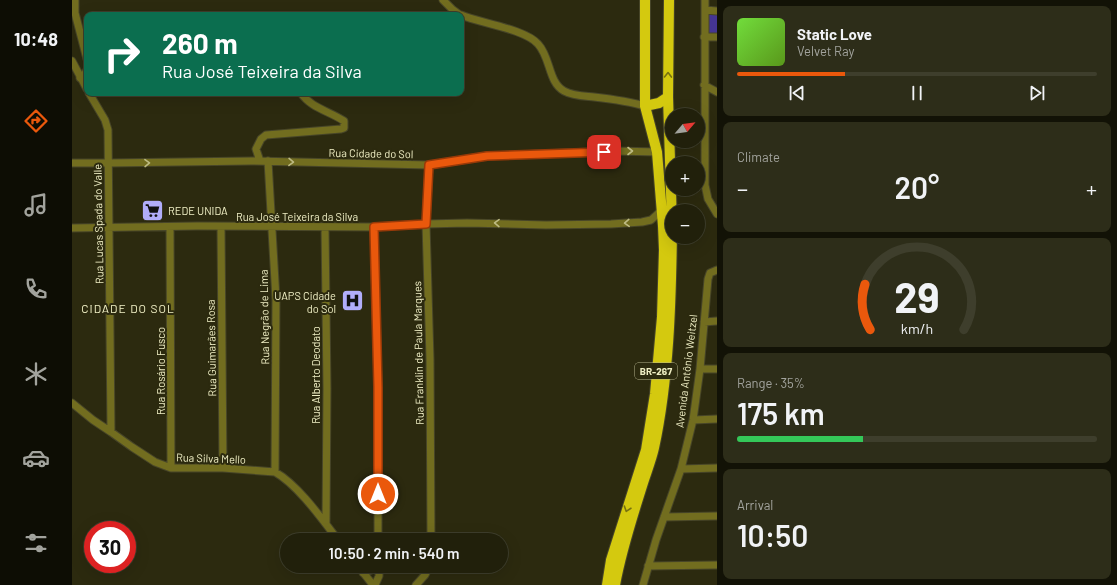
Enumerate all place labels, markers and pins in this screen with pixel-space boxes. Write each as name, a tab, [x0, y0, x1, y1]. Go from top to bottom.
pin	[587, 135, 621, 169]
supermarket icon: REDE UNIDA	[139, 197, 165, 223]
place label: REDE UNIDA	[168, 204, 228, 217]
hospital icon: UAPS Cidade do Sol	[339, 288, 365, 314]
place label: UAPS Cidade do Sol	[274, 289, 336, 315]

